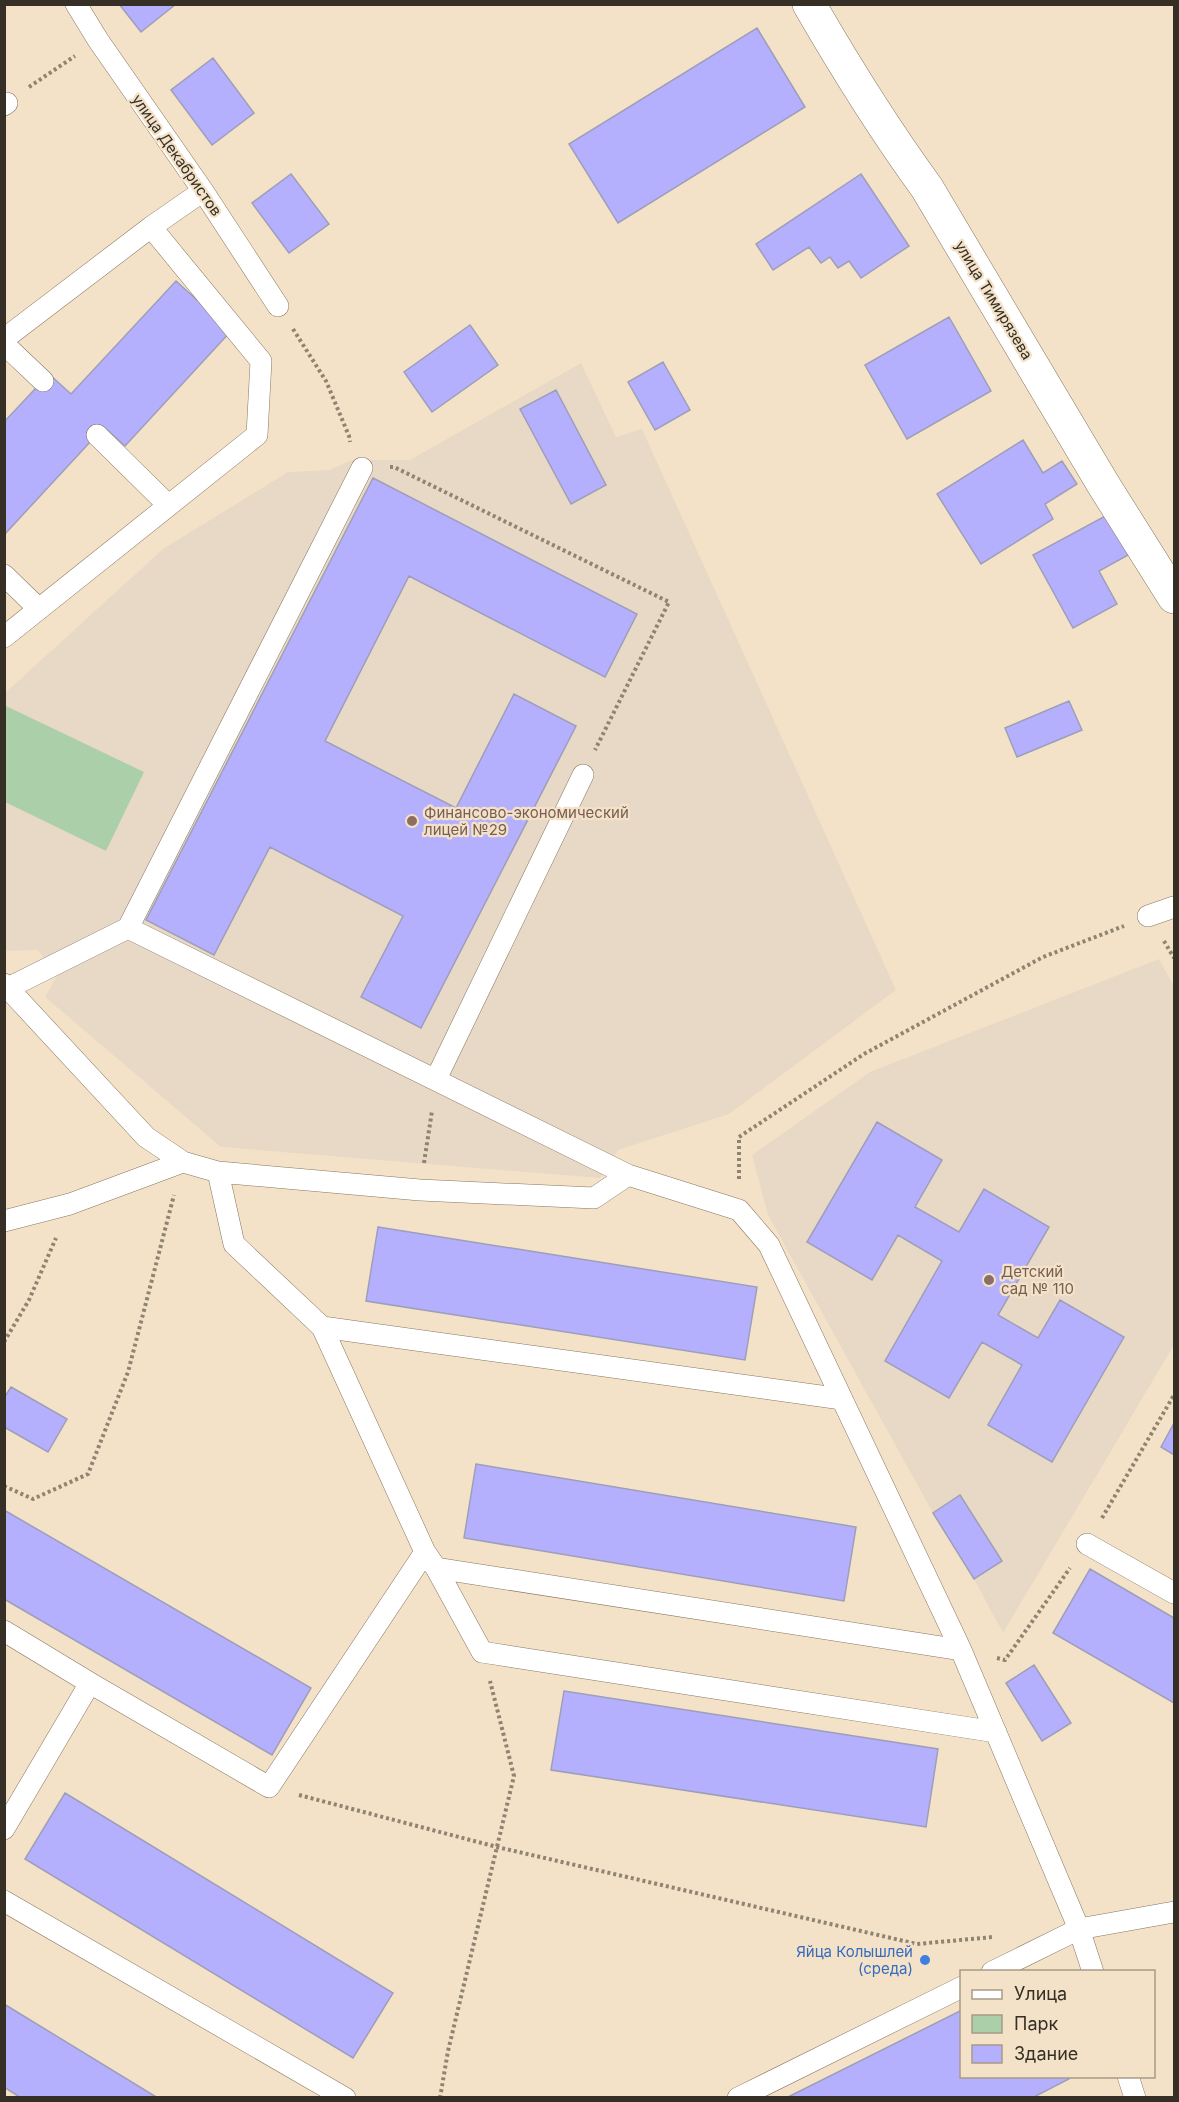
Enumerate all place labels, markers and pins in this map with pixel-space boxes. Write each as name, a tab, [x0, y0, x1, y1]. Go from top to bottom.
place label: Финансово-экономический лицей №29	[424, 803, 629, 839]
marker: Финансово-экономический лицей №29	[405, 814, 419, 828]
place label: Детский сад № 110	[1001, 1262, 1074, 1298]
marker: Детский сад № 110	[982, 1273, 996, 1287]
place label: Яйца Колышлей (среда)	[796, 1942, 913, 1978]
marker: Яйца Колышлей (среда)	[918, 1953, 932, 1967]

